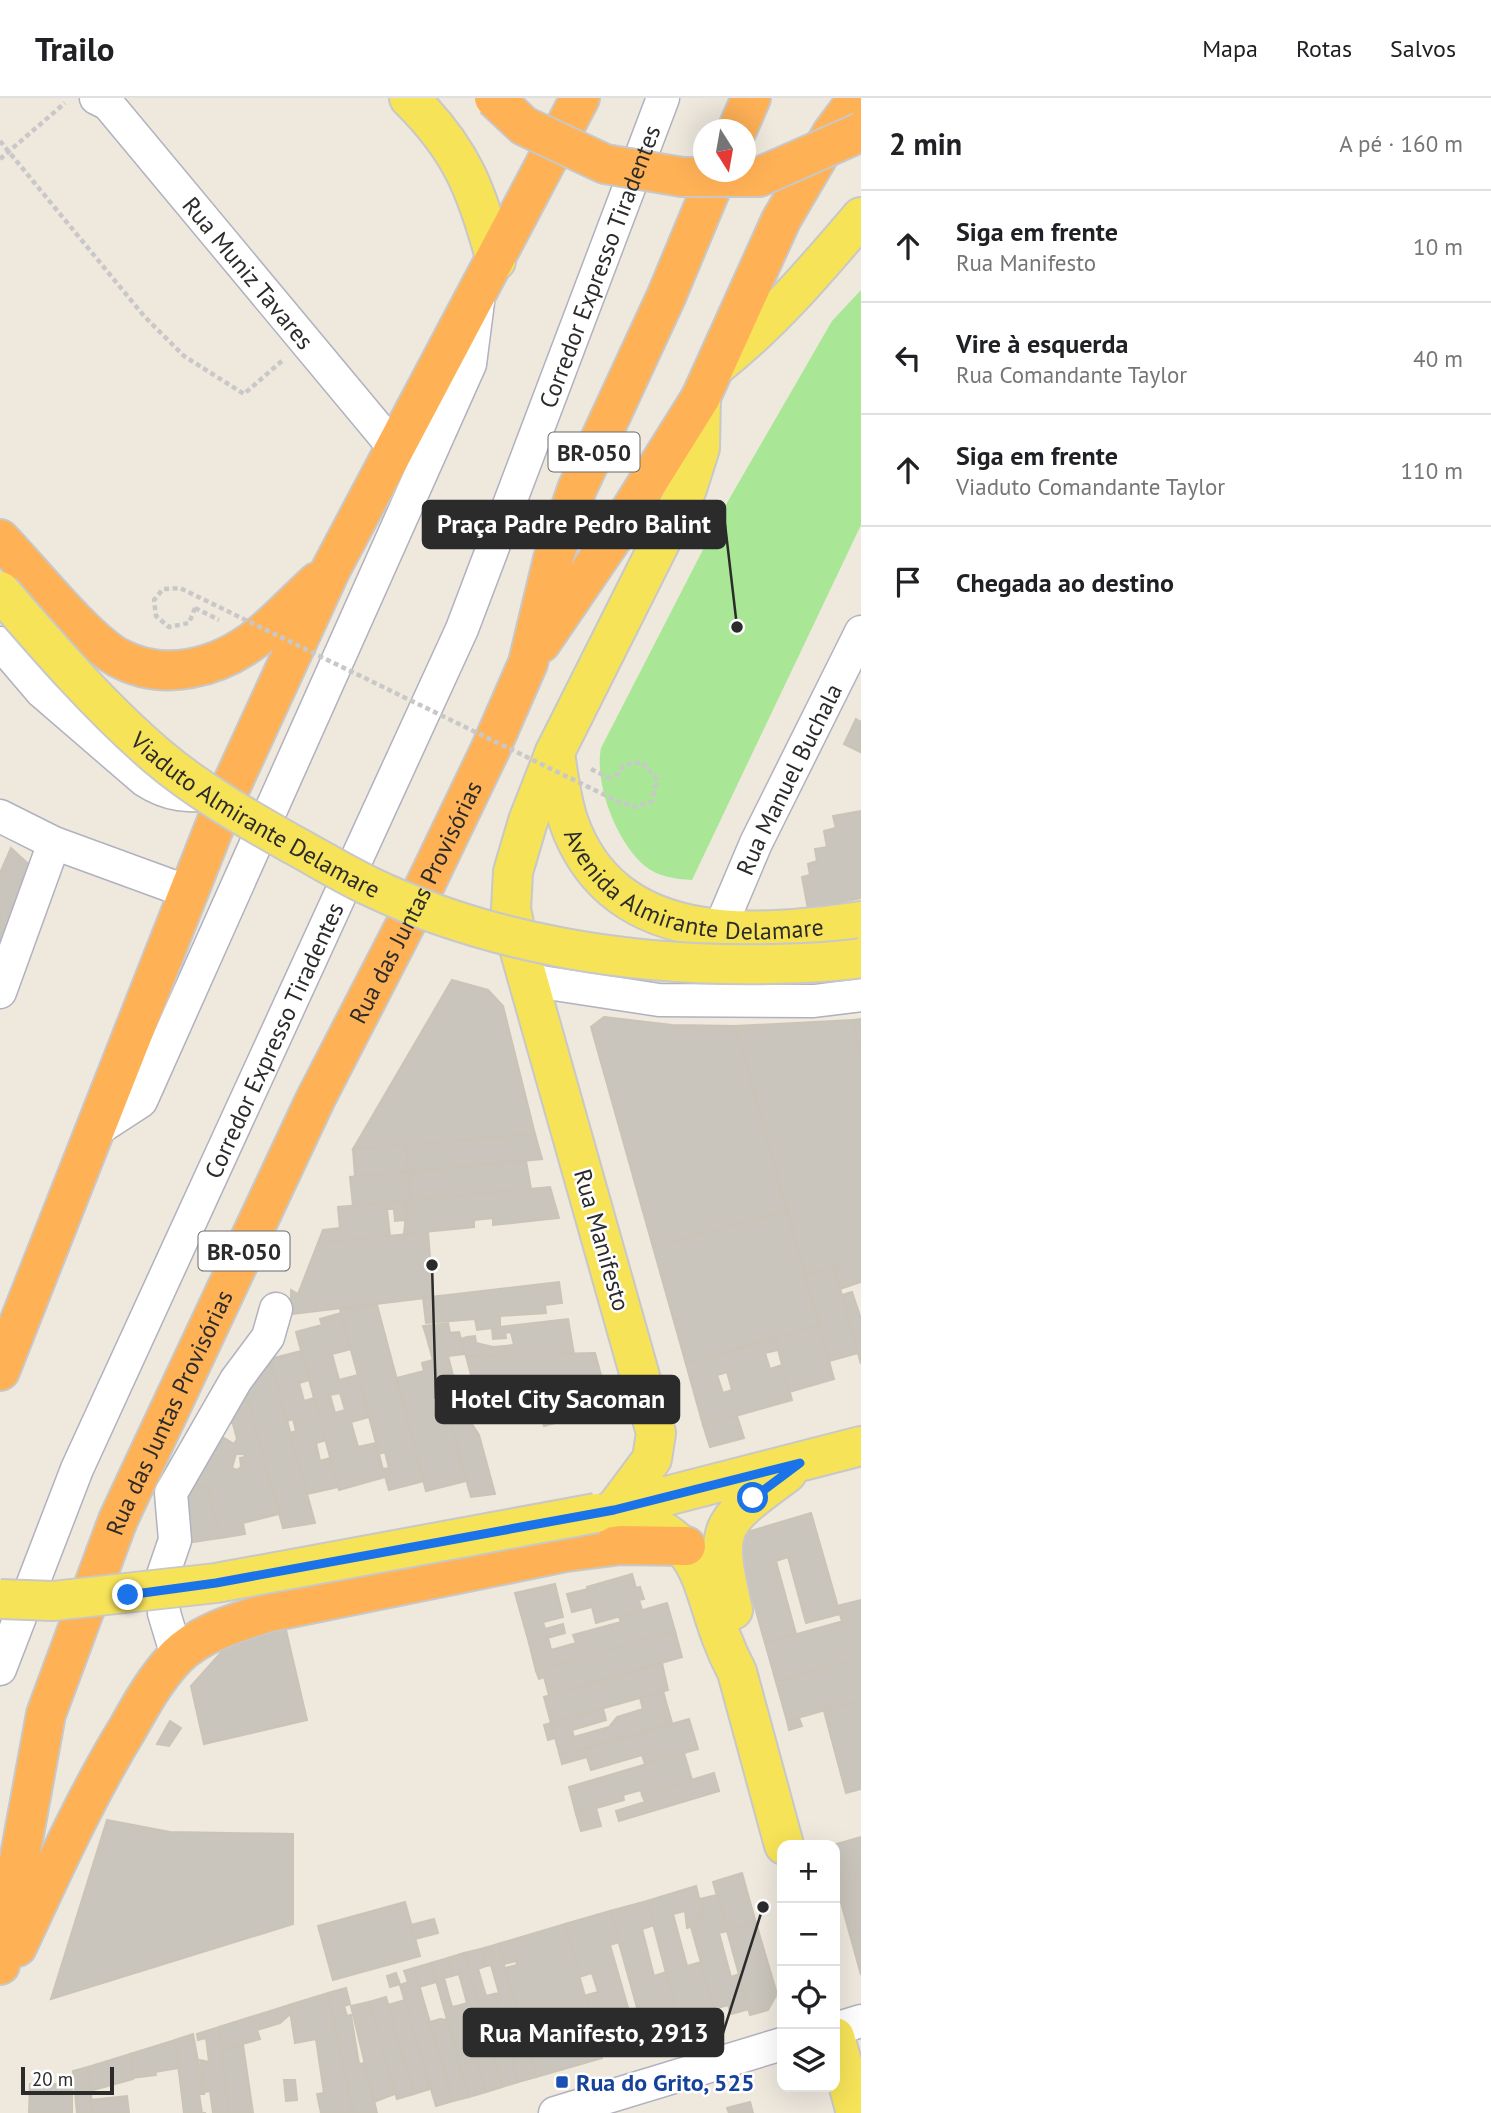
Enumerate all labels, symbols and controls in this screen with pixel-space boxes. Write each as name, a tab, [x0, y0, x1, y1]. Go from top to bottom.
text: Trailo	[35, 27, 115, 70]
text: Mapa	[1202, 33, 1258, 64]
text: Rotas	[1296, 33, 1352, 64]
text: Salvos	[1390, 33, 1456, 64]
north arrow	[693, 119, 756, 182]
street label: Corredor Expresso Tiradentes	[532, 121, 667, 412]
text: 2 min	[889, 124, 962, 163]
text: A pé · 160 m	[1339, 129, 1463, 158]
street label: Rua Muniz Tavares	[176, 190, 321, 355]
text: Siga em frente	[956, 215, 1118, 248]
icon: ahead	[889, 227, 927, 265]
text: 10 m	[1413, 232, 1463, 261]
text: Rua Manifesto	[956, 248, 1096, 277]
text: Vire à esquerda	[956, 327, 1128, 360]
icon: left	[889, 339, 927, 377]
text: 40 m	[1413, 344, 1463, 373]
text: Rua Comandante Taylor	[956, 360, 1187, 389]
road number: BR-050	[548, 432, 640, 472]
text: Siga em frente	[956, 439, 1118, 472]
icon: ahead	[889, 451, 927, 489]
text: 110 m	[1401, 456, 1463, 485]
text: Viaduto Comandante Taylor	[956, 472, 1225, 501]
callout: Praça Padre Pedro Balint	[423, 501, 725, 548]
text: Praça Padre Pedro Balint	[437, 507, 711, 540]
icon: arrive	[889, 563, 927, 601]
text: Chegada ao destino	[956, 566, 1174, 599]
street label: Rua Manuel Buchala	[729, 678, 849, 880]
street label: Viaduto Almirante Delamare	[124, 724, 385, 905]
street label: Rua das Juntas Provisórias	[342, 775, 488, 1029]
street label: Avenida Almirante Delamare	[558, 824, 825, 946]
street label: Corredor Expresso Tiradentes	[197, 897, 350, 1183]
street label: Rua Manifesto	[567, 1165, 637, 1315]
road number: BR-050	[198, 1232, 290, 1270]
street label: Rua das Juntas Provisórias	[98, 1285, 239, 1539]
callout: Hotel City Sacoman	[436, 1376, 679, 1423]
text: Hotel City Sacoman	[451, 1382, 665, 1415]
route start	[737, 1482, 768, 1513]
route end	[112, 1579, 143, 1610]
map controls	[777, 1840, 840, 2092]
button: +	[777, 1840, 840, 1903]
button: −	[777, 1903, 840, 1966]
button: locate	[777, 1966, 840, 2029]
callout: Rua Manifesto, 2913	[464, 2009, 723, 2056]
text: Rua Manifesto, 2913	[479, 2016, 709, 2049]
button: layers	[777, 2029, 840, 2092]
scale bar	[21, 2064, 114, 2096]
text: 20 m	[32, 2067, 73, 2091]
place label: Rua do Grito, 525	[576, 2067, 755, 2098]
marker: Rua do Grito, 525	[554, 2074, 570, 2090]

